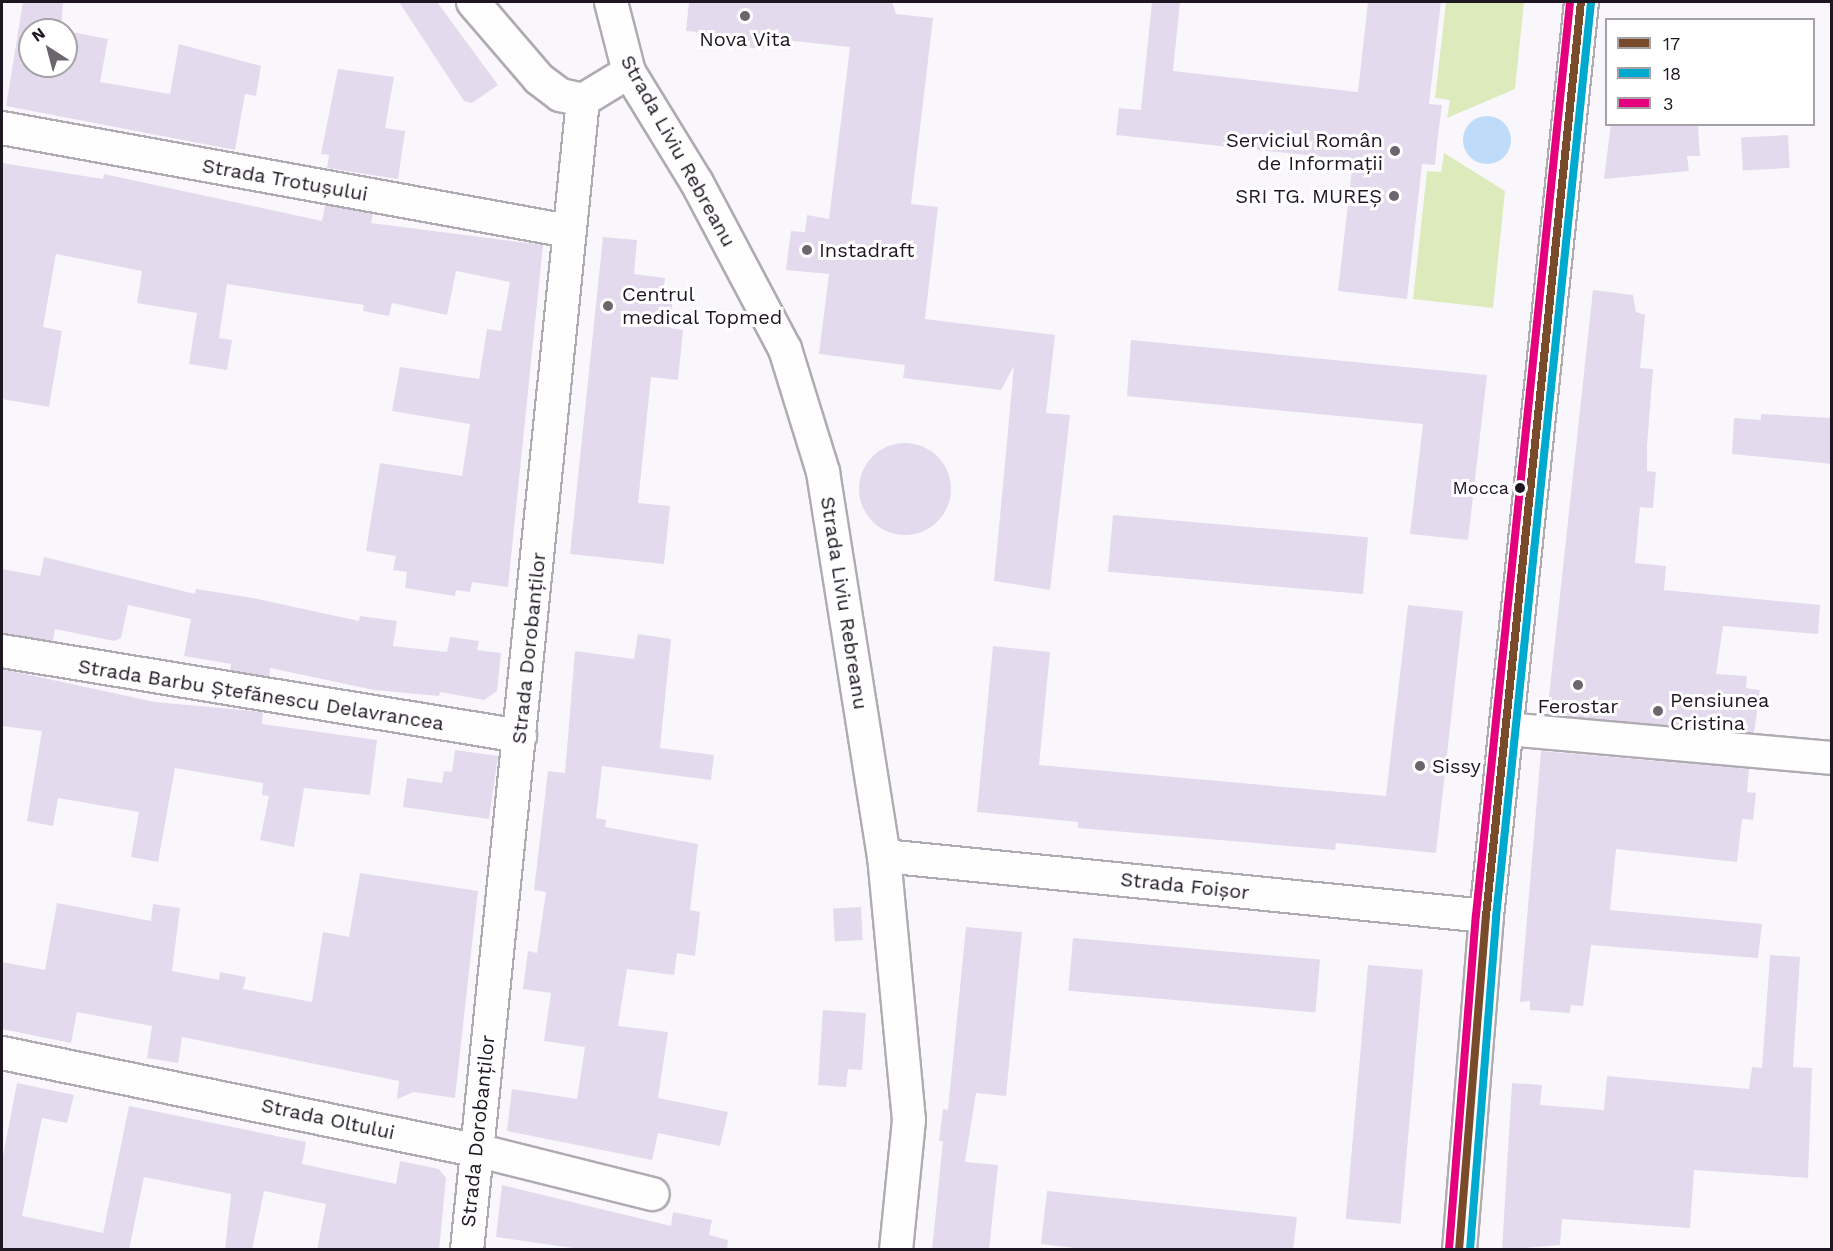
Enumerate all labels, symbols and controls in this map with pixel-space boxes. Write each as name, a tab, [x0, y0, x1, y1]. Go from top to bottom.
marker: Nova Vita	[736, 7, 754, 25]
north arrow	[18, 18, 78, 78]
legend	[1605, 18, 1815, 126]
text: N	[28, 23, 49, 46]
place label: Nova Vita	[699, 27, 791, 51]
text: 17	[1663, 33, 1680, 54]
street label: Strada Liviu Rebreanu	[615, 51, 741, 251]
text: 18	[1663, 63, 1681, 84]
text: 3	[1663, 93, 1674, 114]
place label: Serviciul Român de Informații	[1225, 128, 1383, 175]
marker: Serviciul Român de Informații	[1388, 144, 1402, 158]
street label: Strada Trotușului	[200, 154, 370, 206]
place label: SRI TG. MUREȘ	[1235, 184, 1382, 208]
marker: SRI TG. MUREȘ	[1387, 189, 1401, 203]
place label: Instadraft	[819, 238, 914, 262]
marker: Instadraft	[800, 243, 814, 257]
place label: Centrul medical Topmed	[622, 282, 783, 329]
marker: Centrul medical Topmed	[599, 297, 617, 315]
place label: Mocca	[1453, 477, 1509, 499]
marker: Mocca	[1514, 482, 1526, 494]
street label: Strada Liviu Rebreanu	[815, 495, 873, 711]
street label: Strada Dorobanților	[507, 551, 551, 745]
street label: Strada Barbu Ștefănescu Delavrancea	[76, 654, 446, 736]
marker: Ferostar	[1571, 678, 1585, 692]
place label: Pensiunea Cristina	[1670, 688, 1769, 735]
place label: Ferostar	[1538, 694, 1618, 718]
marker: Pensiunea Cristina	[1651, 704, 1665, 718]
place label: Sissy	[1432, 754, 1481, 778]
marker: Sissy	[1413, 759, 1427, 773]
street label: Strada Foișor	[1119, 867, 1251, 905]
street label: Strada Dorobanților	[456, 1034, 500, 1228]
street label: Strada Oltului	[259, 1093, 397, 1145]

